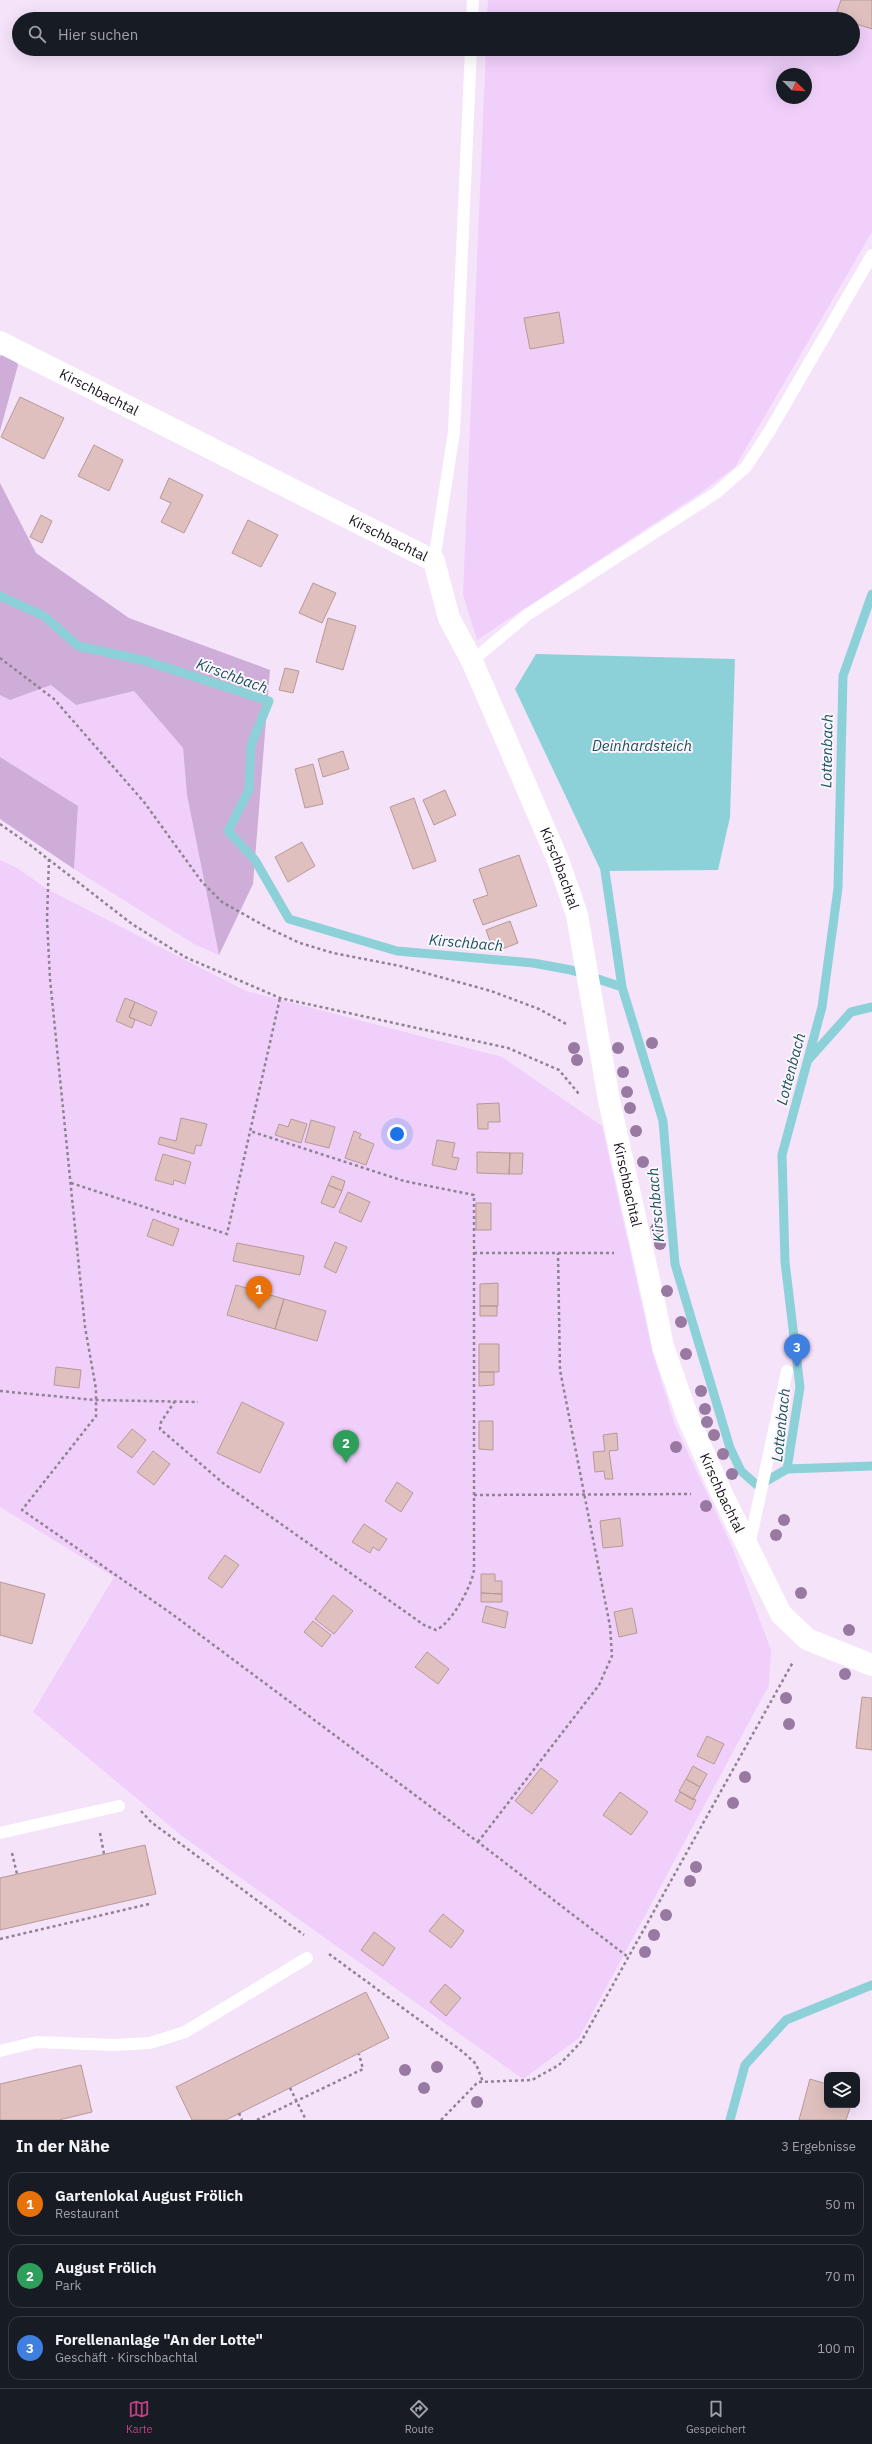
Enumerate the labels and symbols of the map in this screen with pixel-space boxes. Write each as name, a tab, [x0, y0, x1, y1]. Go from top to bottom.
north arrow	[776, 68, 812, 104]
street label: Kirschbachtal	[57, 365, 142, 420]
street label: Kirschbachtal	[346, 511, 431, 566]
water label: Kirschbach	[194, 654, 270, 697]
water label: Lottenbach	[816, 714, 837, 788]
water label: Deinhardsteich	[592, 736, 692, 755]
street label: Kirschbachtal	[536, 825, 583, 912]
water label: Kirschbach	[428, 930, 504, 955]
water label: Lottenbach	[772, 1031, 809, 1107]
your location	[387, 1124, 407, 1144]
street label: Kirschbachtal	[610, 1140, 646, 1229]
water label: Kirschbach	[643, 1167, 668, 1243]
pin: 1	[246, 1276, 272, 1309]
pin: 3	[784, 1334, 810, 1367]
water label: Lottenbach	[767, 1387, 794, 1463]
pin: 2	[333, 1430, 359, 1463]
street label: Kirschbachtal	[696, 1450, 749, 1536]

